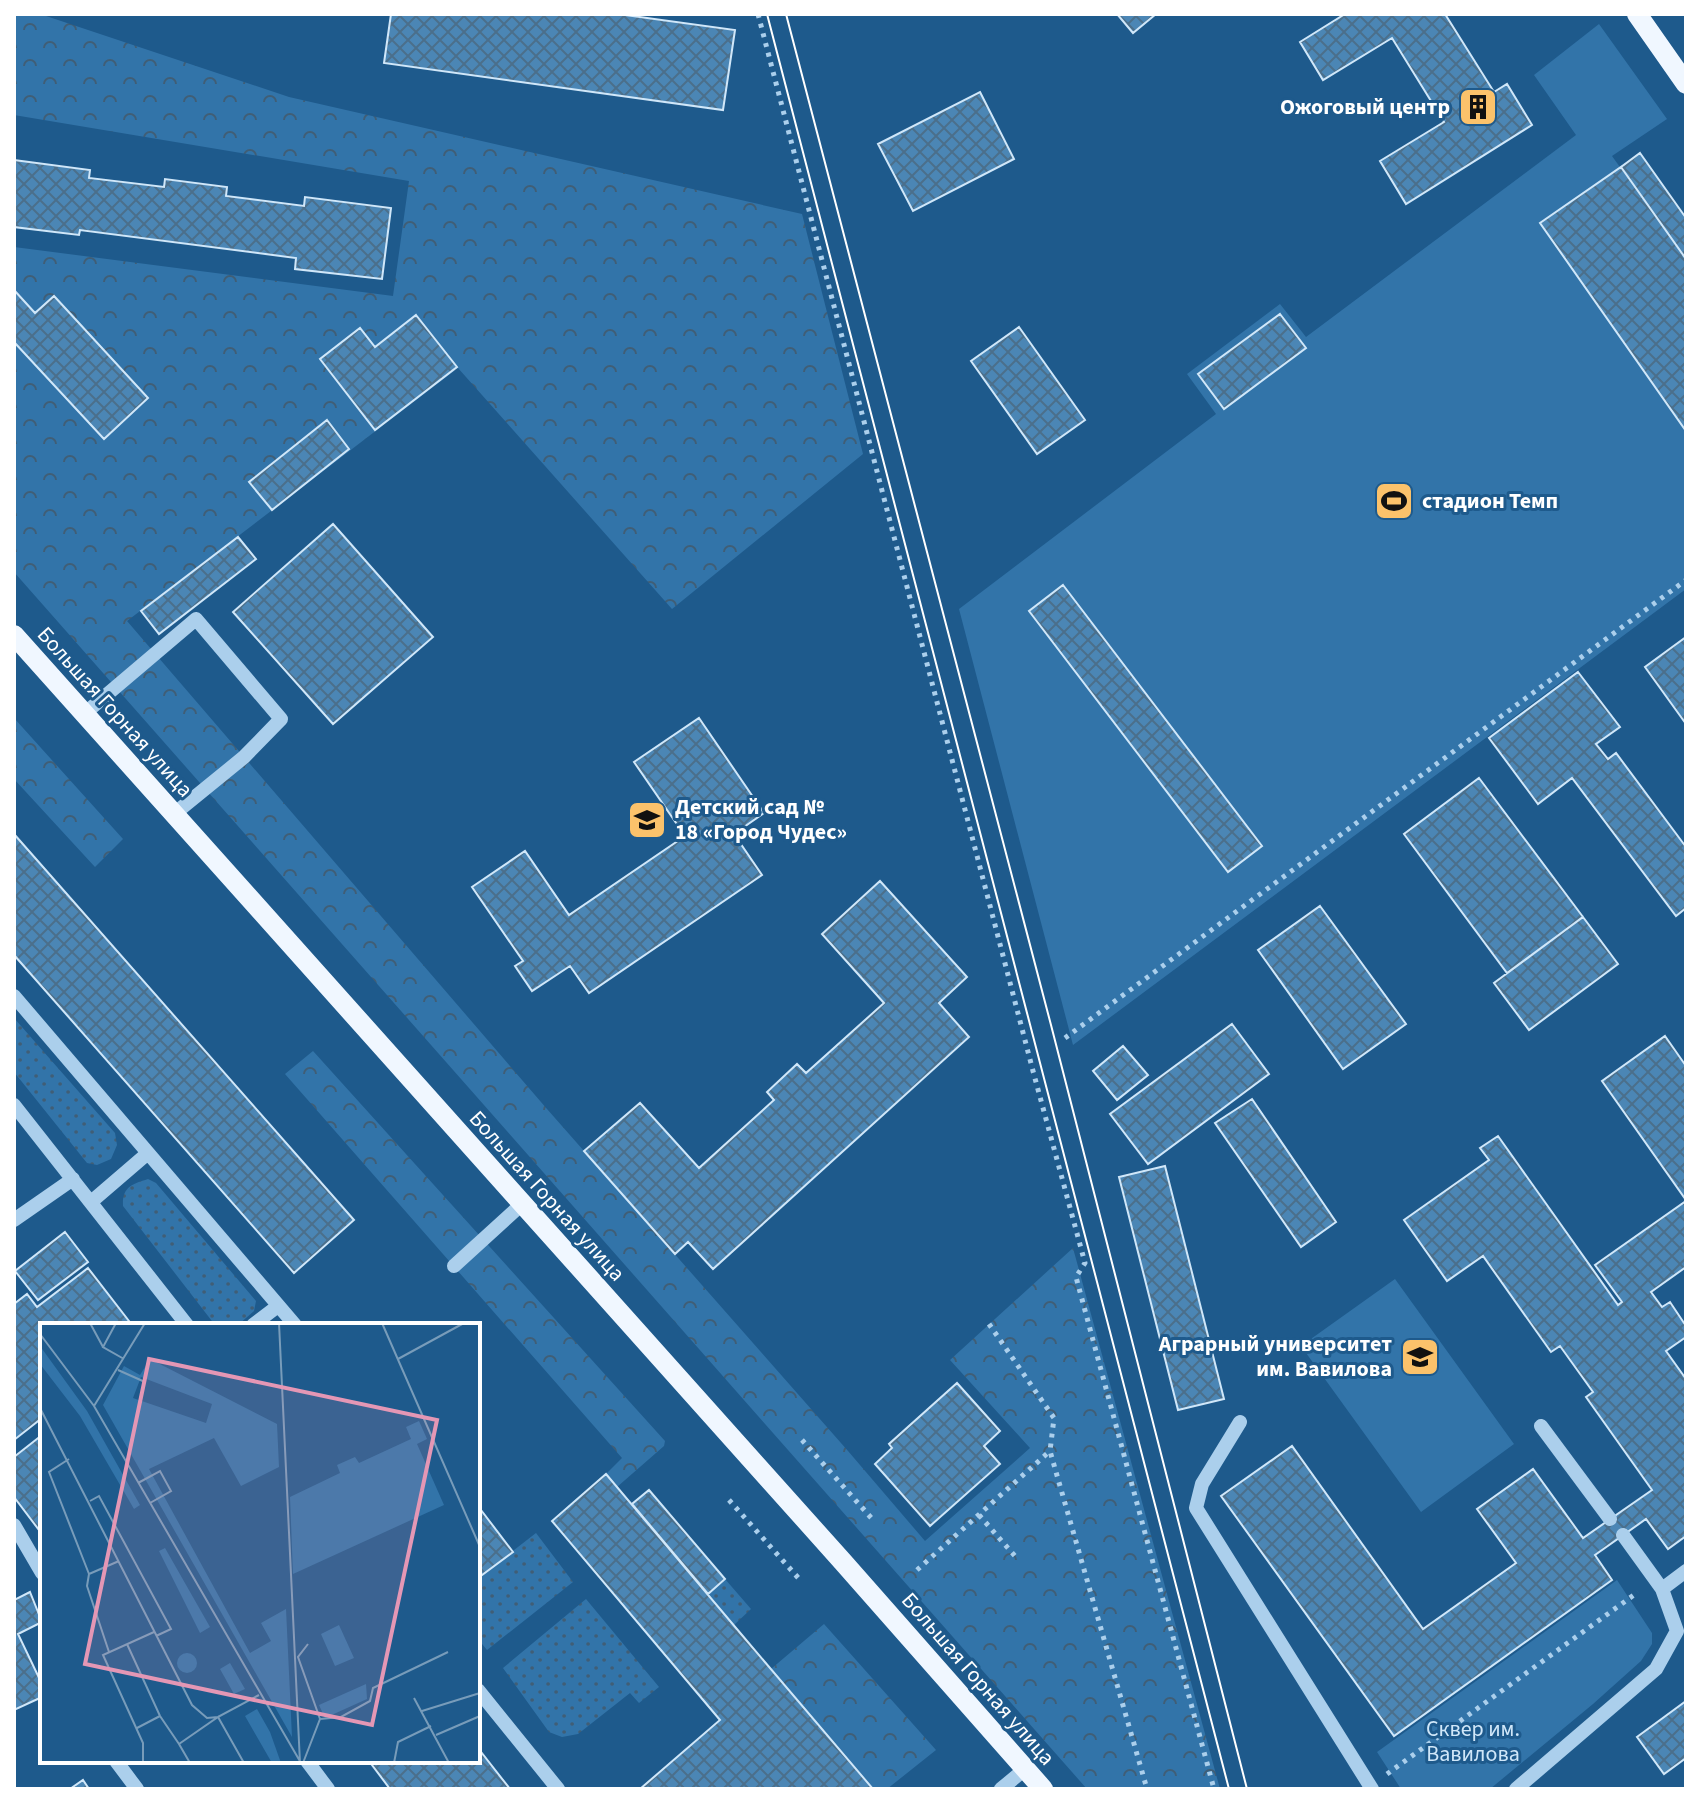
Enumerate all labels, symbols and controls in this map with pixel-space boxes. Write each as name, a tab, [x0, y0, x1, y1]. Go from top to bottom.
building icon: Ожоговый центр	[1457, 86, 1499, 128]
place label: Ожоговый центр	[1280, 91, 1450, 123]
sports icon: стадион Темп	[1373, 480, 1415, 522]
place label: стадион Темп	[1422, 485, 1558, 517]
street label: Большая Горная улица	[29, 620, 201, 804]
place label: Детский сад № 18 «Город Чудес»	[675, 791, 847, 848]
school or university icon: Детский сад № 18 «Город Чудес»	[626, 799, 668, 841]
street label: Большая Горная улица	[461, 1104, 633, 1288]
inset map	[40, 1323, 480, 1763]
place label: Аграрный университет им. Вавилова	[1158, 1328, 1392, 1385]
school or university icon: Аграрный университет им. Вавилова	[1399, 1336, 1441, 1378]
street label: Большая Горная улица	[894, 1585, 1062, 1773]
park label: Сквер им. Вавилова	[1426, 1713, 1520, 1770]

